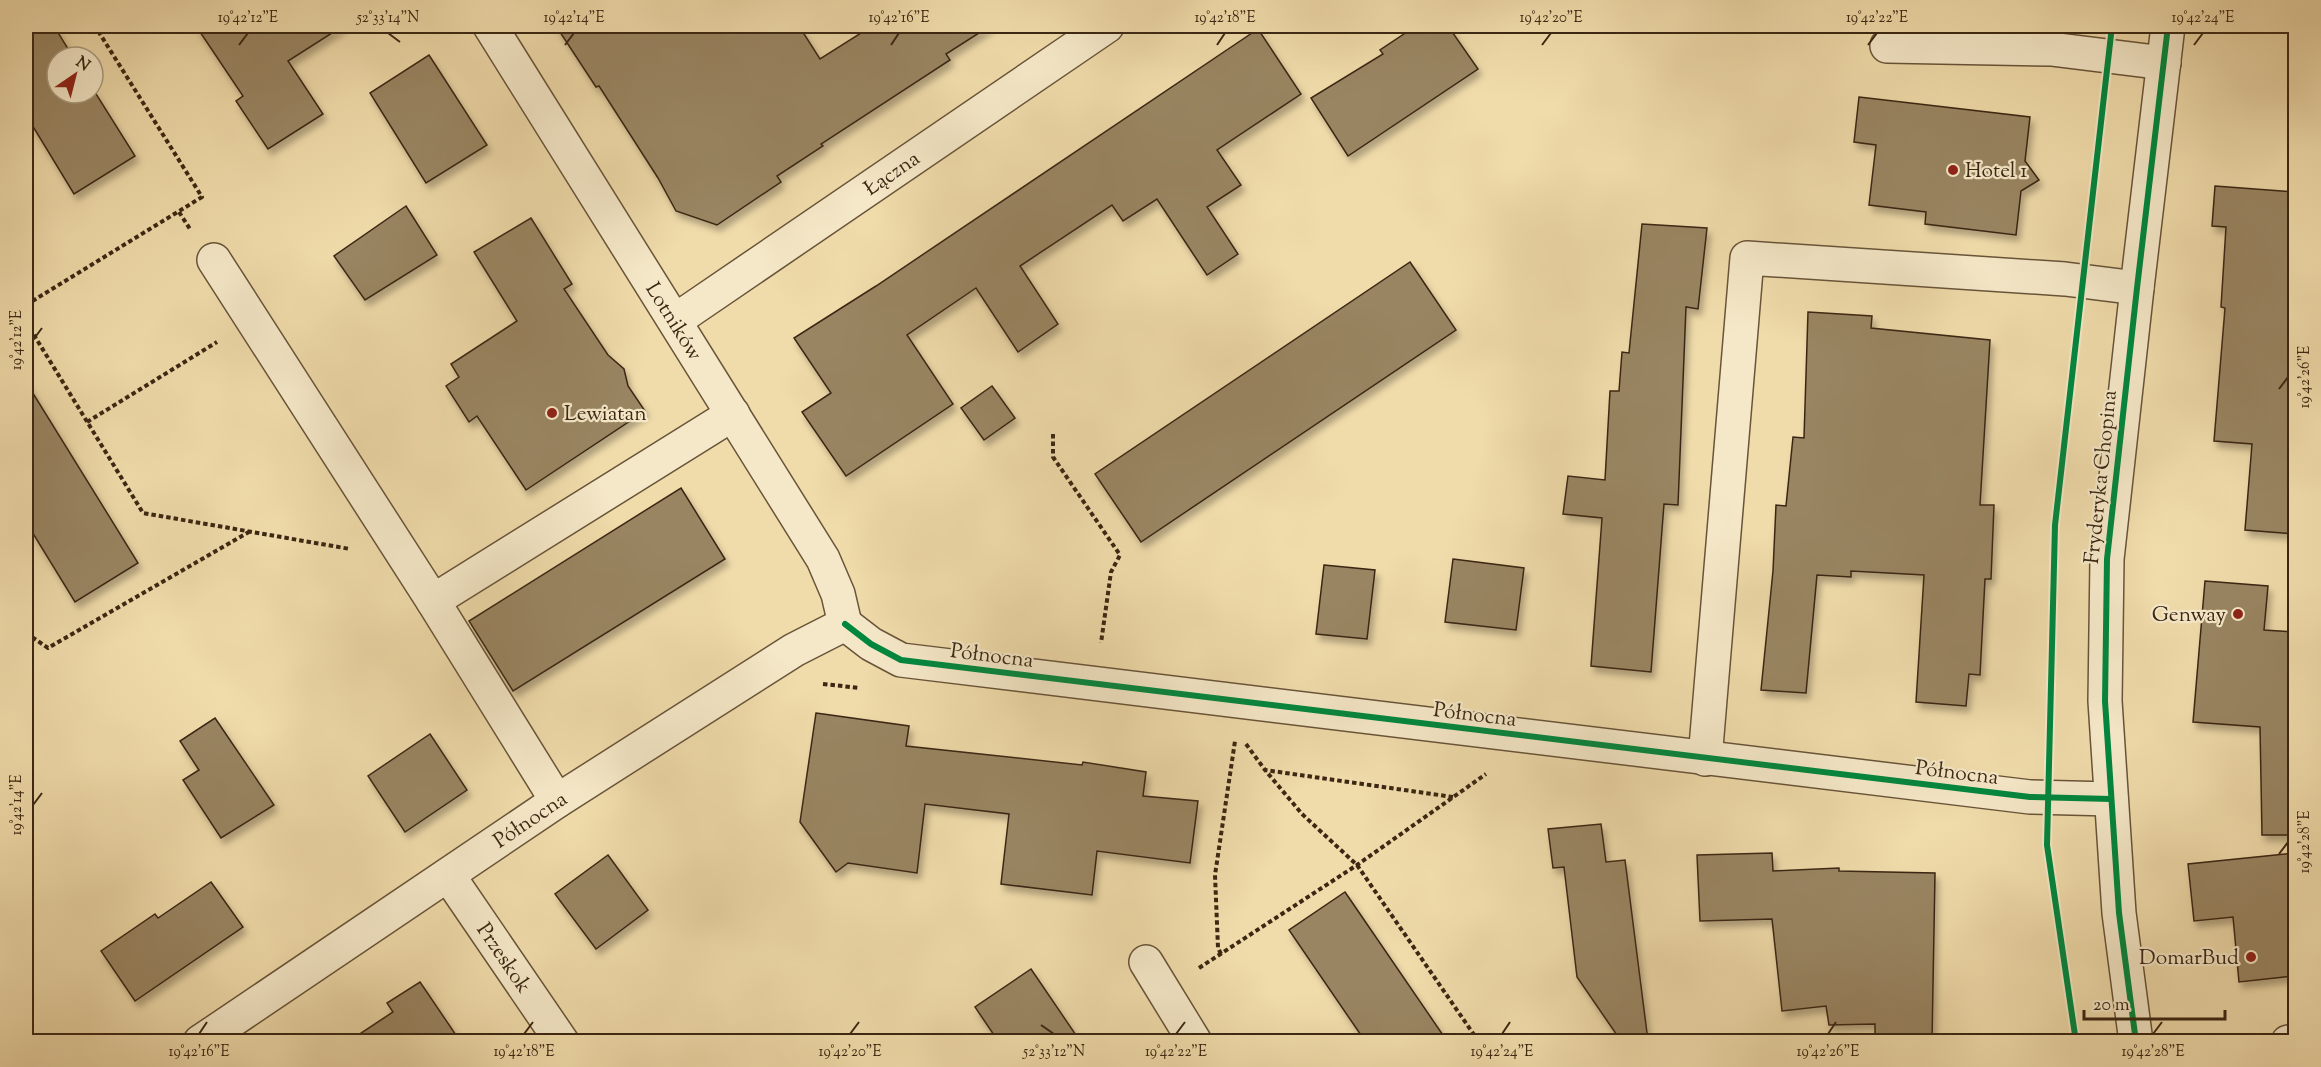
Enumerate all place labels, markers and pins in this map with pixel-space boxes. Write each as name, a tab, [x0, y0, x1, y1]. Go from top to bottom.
place label: Hotel 1	[1965, 157, 2027, 187]
marker: Hotel 1	[1946, 163, 1960, 177]
place label: Lewiatan	[564, 400, 647, 430]
marker: Lewiatan	[545, 406, 559, 420]
place label: Genway	[2152, 601, 2227, 631]
marker: Genway	[2231, 607, 2245, 621]
place label: DomarBud	[2139, 944, 2239, 974]
marker: DomarBud	[2244, 950, 2258, 964]

